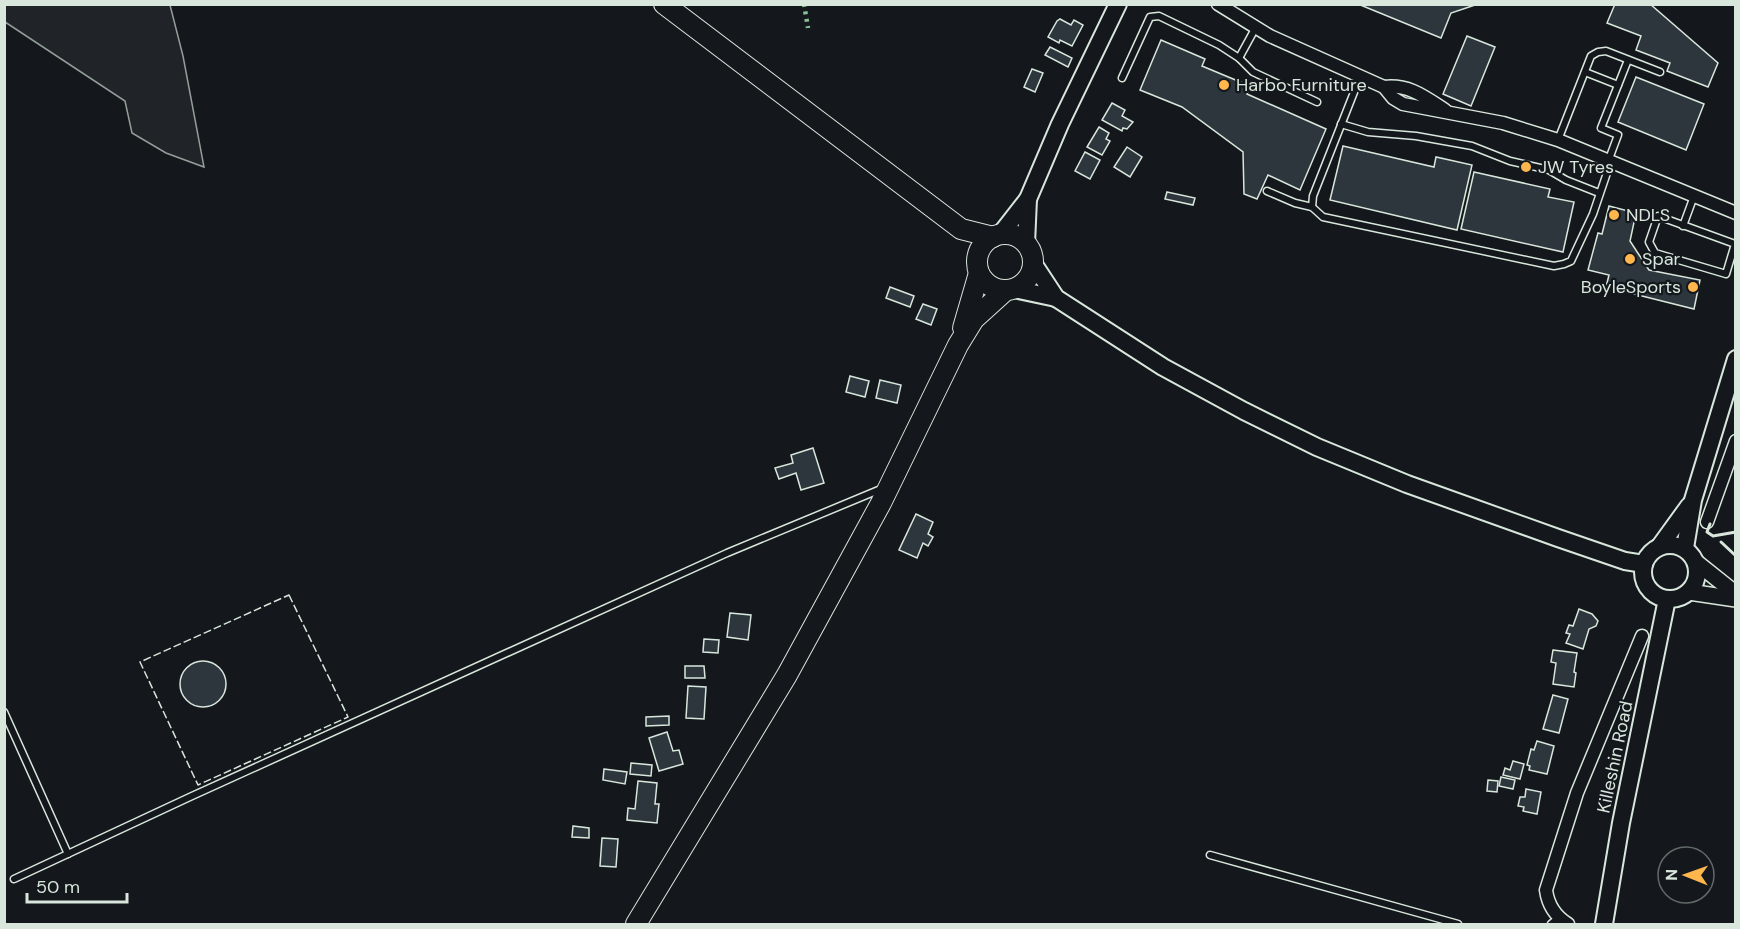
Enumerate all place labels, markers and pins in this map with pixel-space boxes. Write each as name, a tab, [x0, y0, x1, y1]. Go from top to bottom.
place label: Harbo Furniture	[1236, 73, 1367, 97]
marker: Harbo Furniture	[1217, 78, 1231, 92]
place label: JW Tyres	[1538, 155, 1614, 179]
marker: JW Tyres	[1519, 160, 1533, 174]
place label: NDLS	[1626, 203, 1670, 227]
marker: NDLS	[1607, 208, 1621, 222]
place label: Spar	[1642, 247, 1680, 271]
marker: Spar	[1623, 252, 1637, 266]
place label: BoyleSports	[1581, 275, 1681, 299]
marker: BoyleSports	[1686, 280, 1700, 294]

